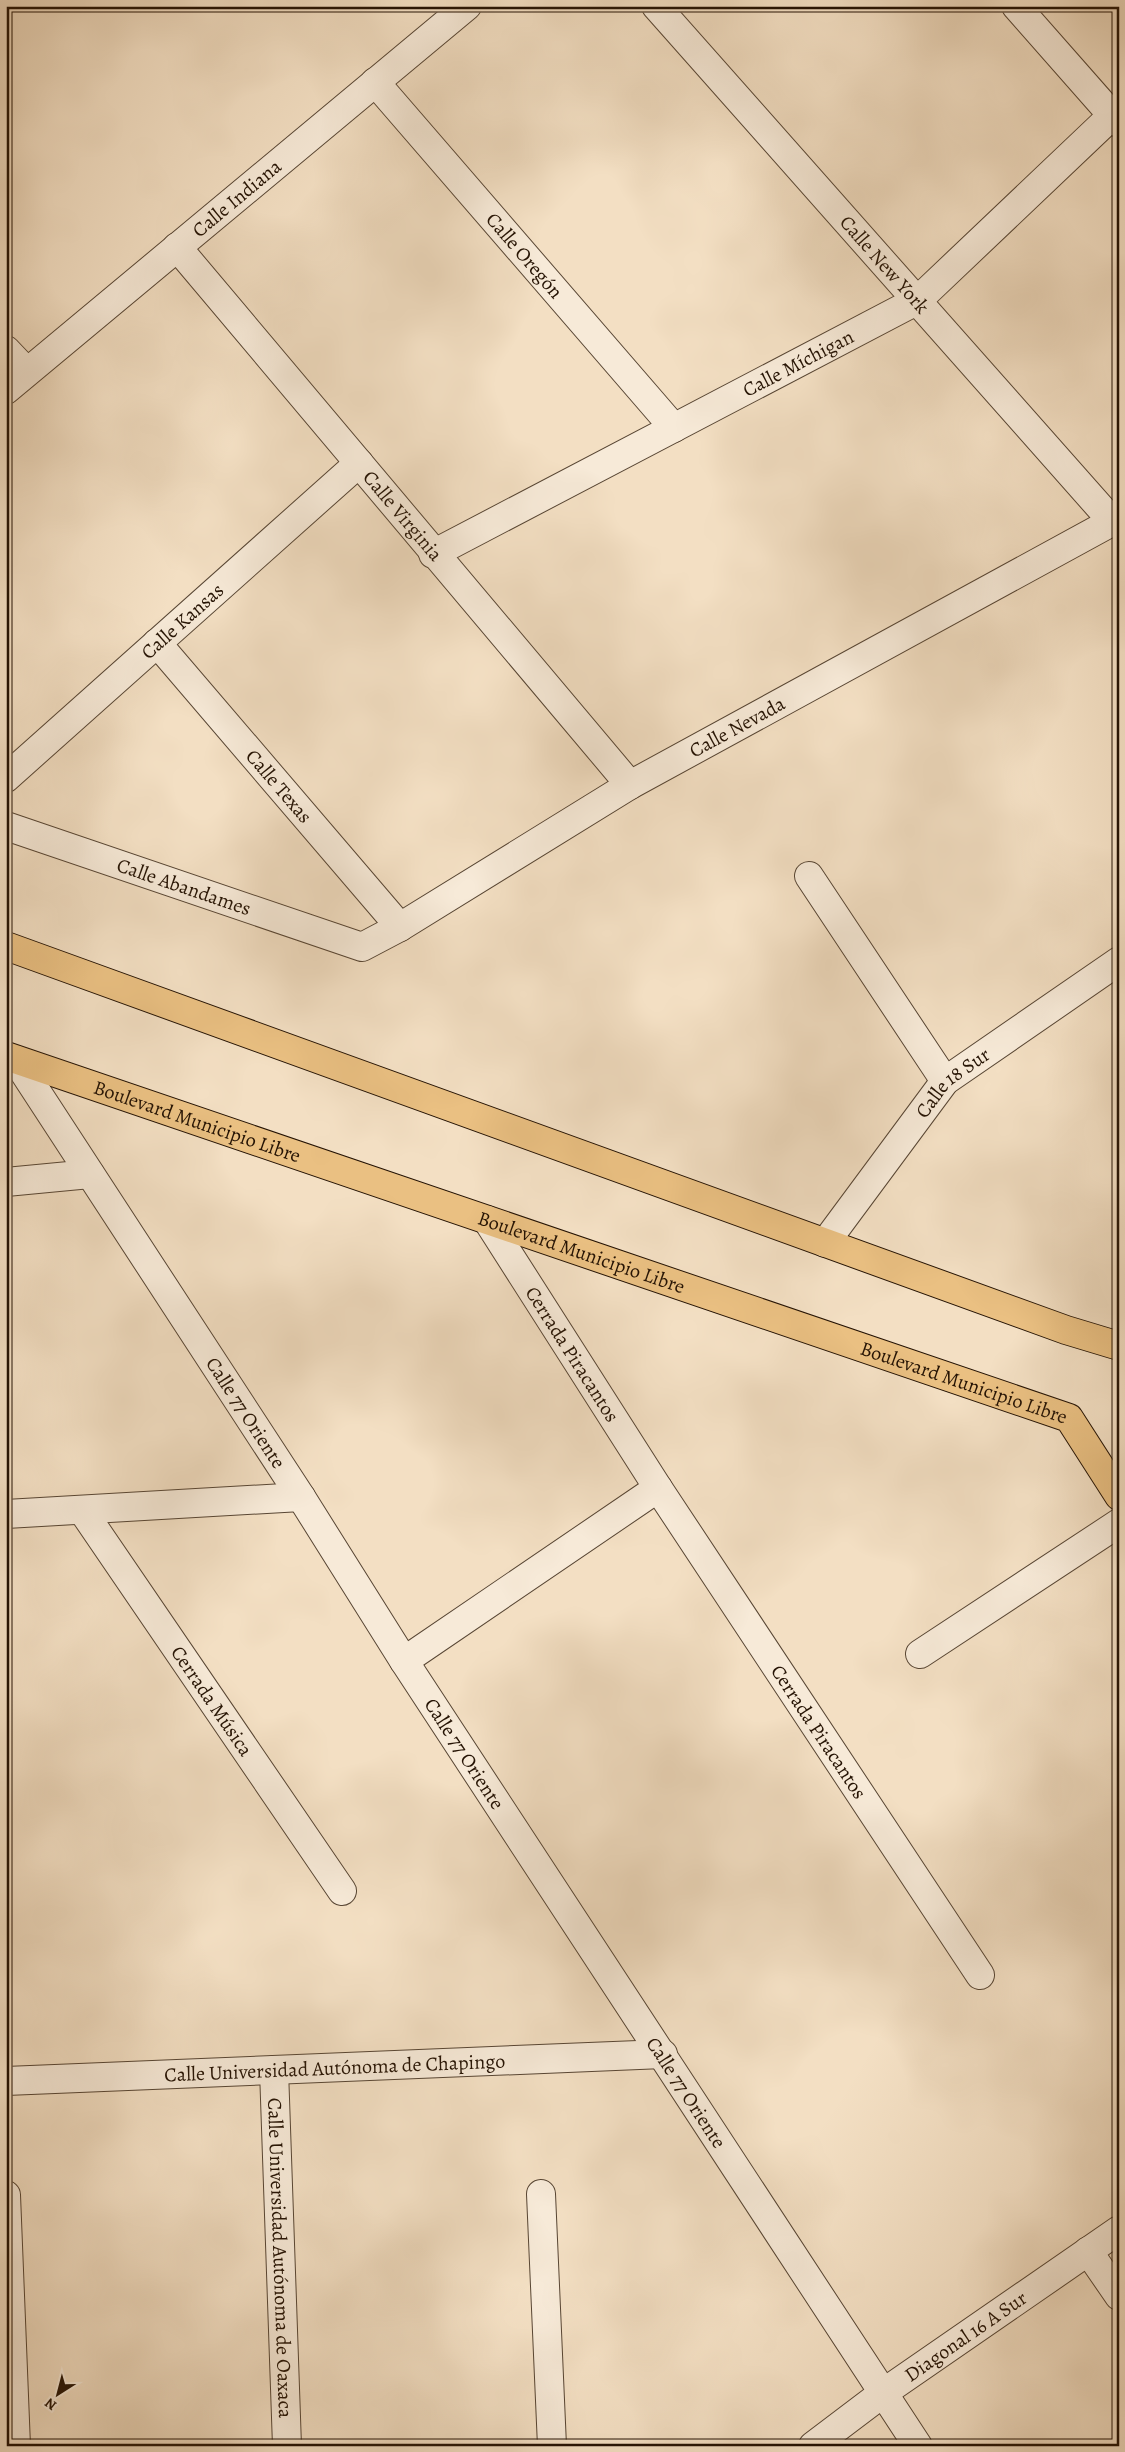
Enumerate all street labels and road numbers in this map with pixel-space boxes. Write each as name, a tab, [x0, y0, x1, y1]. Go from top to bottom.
street label: Calle Indiana	[186, 153, 288, 244]
street label: Calle Oregón	[480, 207, 569, 304]
street label: Calle New York	[833, 210, 935, 320]
street label: Calle Míchigan	[738, 323, 858, 404]
street label: Calle Virginia	[357, 465, 449, 567]
street label: Calle Kansas	[135, 577, 230, 665]
street label: Calle Nevada	[684, 690, 790, 764]
street label: Calle Texas	[240, 743, 318, 829]
street label: Calle Abandames	[113, 852, 254, 922]
street label: Calle 18 Sur	[909, 1041, 996, 1124]
street label: Boulevard Municipio Libre	[90, 1074, 304, 1169]
street label: Boulevard Municipio Libre	[474, 1205, 689, 1300]
street label: Cerrada Piracantos	[519, 1281, 625, 1427]
street label: Boulevard Municipio Libre	[857, 1335, 1071, 1430]
street label: Calle 77 Oriente	[199, 1352, 292, 1474]
street label: Cerrada Música	[164, 1640, 259, 1762]
street label: Cerrada Piracantos	[764, 1659, 873, 1804]
street label: Calle 77 Oriente	[418, 1693, 511, 1815]
street label: Calle 77 Oriente	[640, 2032, 732, 2154]
street label: Calle Universidad Autónoma de Chapingo	[164, 2047, 506, 2088]
street label: Calle Universidad Autónoma de Oaxaca	[261, 2097, 299, 2419]
street label: Diagonal 16 A Sur	[899, 2285, 1033, 2388]

